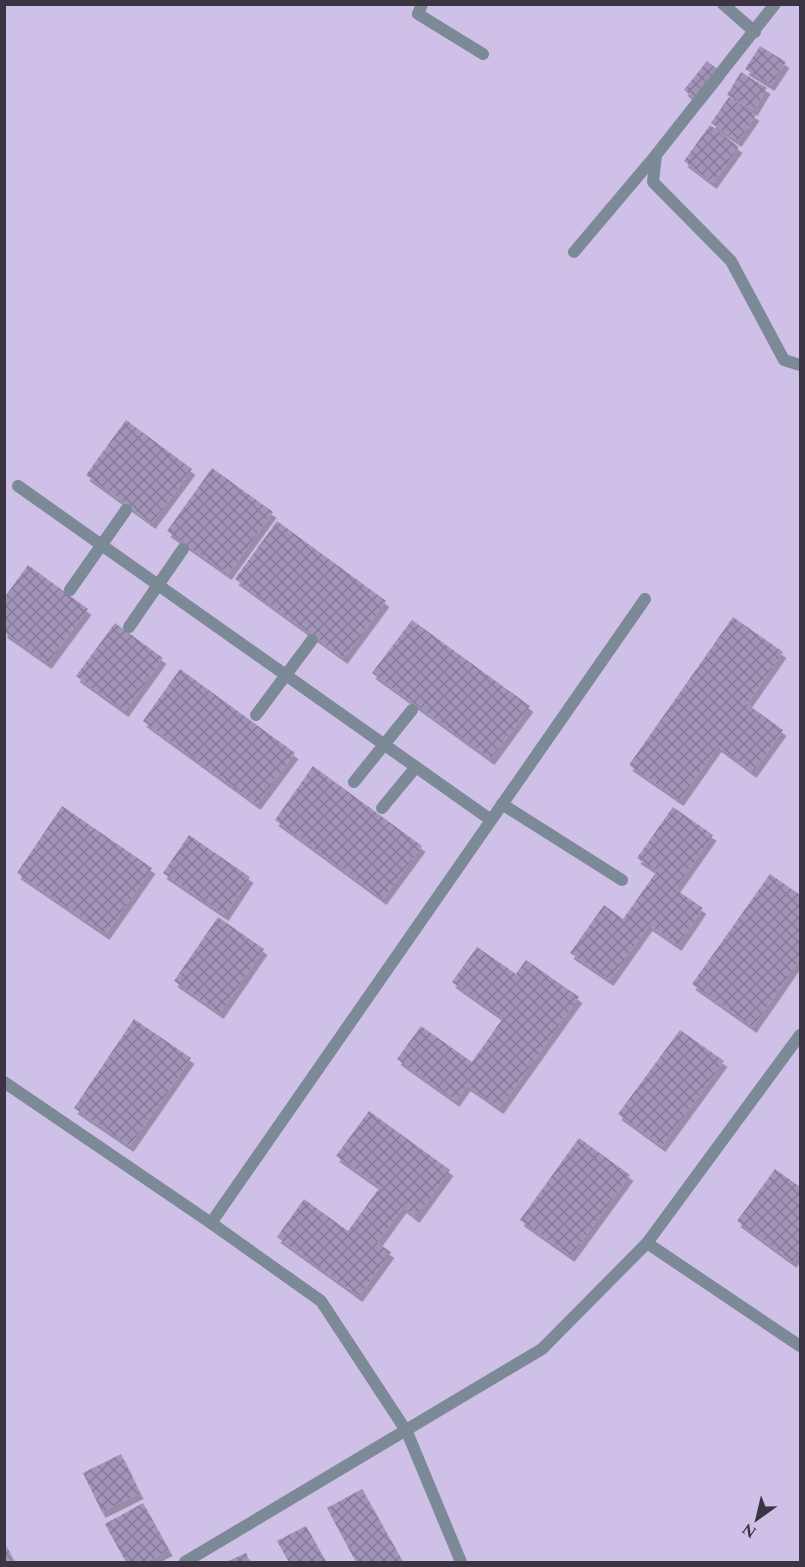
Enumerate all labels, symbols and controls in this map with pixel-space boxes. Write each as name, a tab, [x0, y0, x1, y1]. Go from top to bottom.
north arrow	[727, 1489, 787, 1549]
text: N	[737, 1517, 761, 1544]

